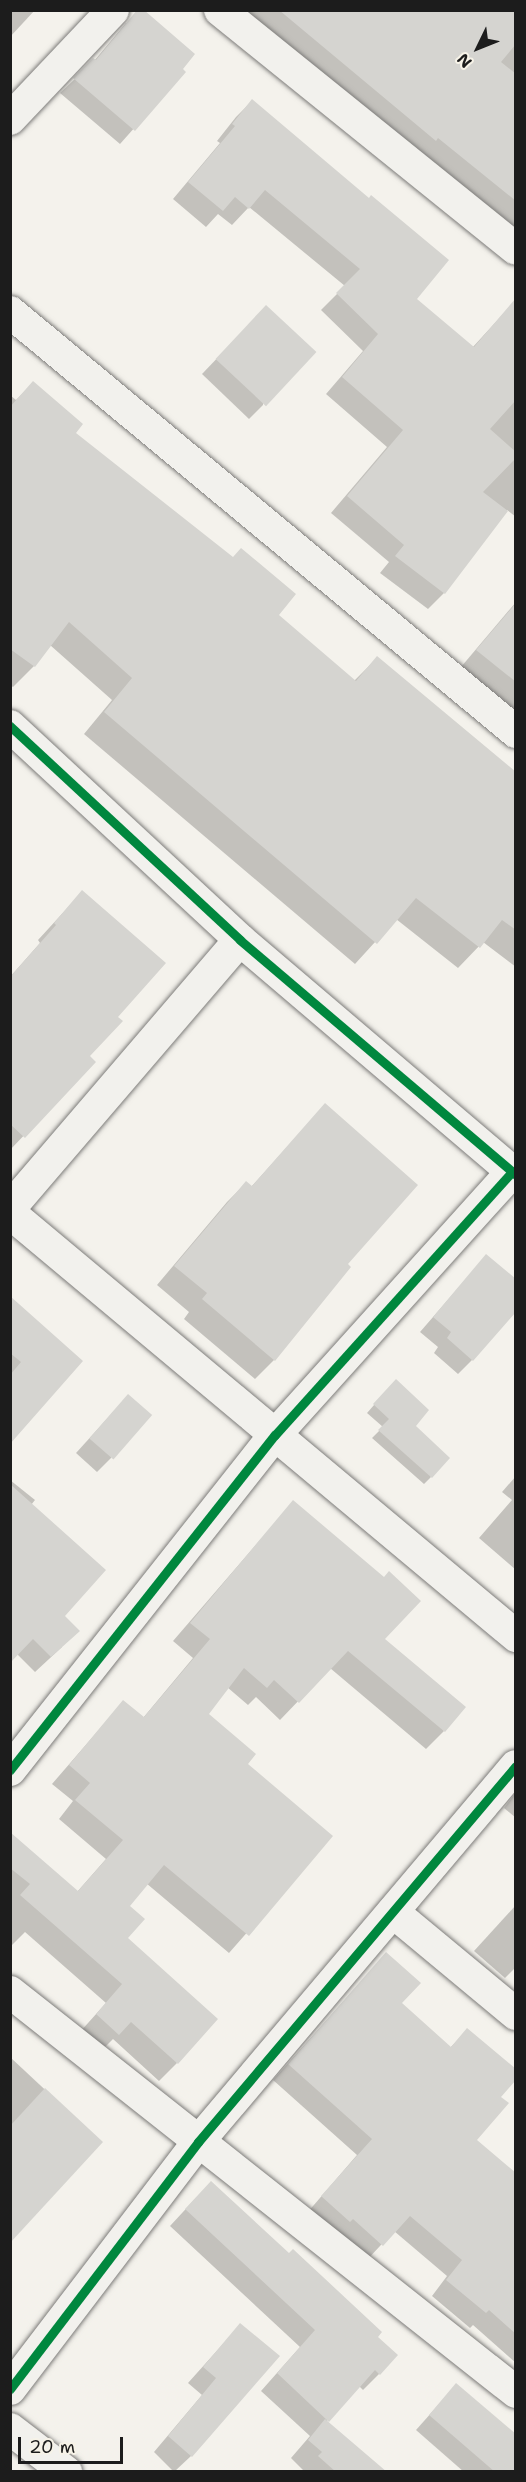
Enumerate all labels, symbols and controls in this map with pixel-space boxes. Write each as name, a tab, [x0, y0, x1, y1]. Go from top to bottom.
north arrow	[448, 18, 508, 78]
text: N	[452, 49, 476, 72]
scale bar	[21, 2425, 126, 2463]
text: 20 m	[29, 2435, 75, 2459]

